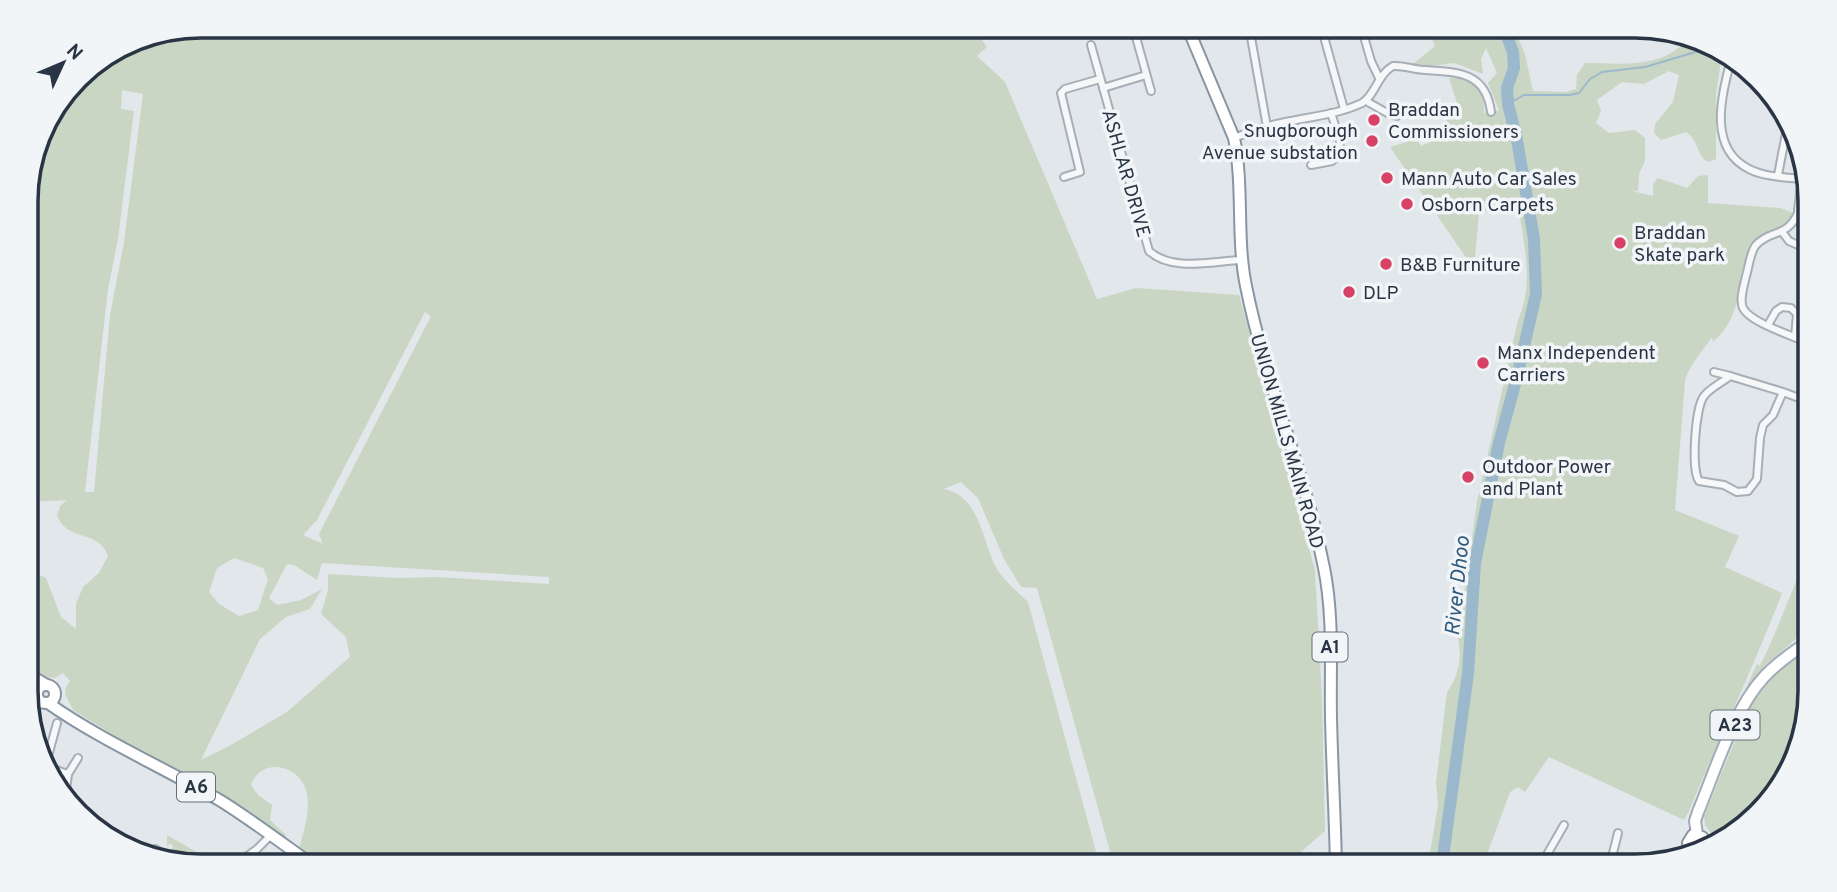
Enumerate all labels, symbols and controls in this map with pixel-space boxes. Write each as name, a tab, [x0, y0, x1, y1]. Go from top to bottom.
north arrow	[28, 28, 98, 98]
text: N	[60, 39, 87, 66]
place label: Braddan Commissioners	[1388, 99, 1519, 145]
street label: ASHLAR DRIVE	[1095, 107, 1155, 240]
marker: Braddan Commissioners	[1366, 112, 1382, 128]
place label: Snugborough Avenue substation	[1202, 120, 1358, 166]
marker: Snugborough Avenue substation	[1364, 133, 1380, 149]
place label: Mann Auto Car Sales	[1401, 168, 1577, 192]
marker: Mann Auto Car Sales	[1379, 170, 1395, 186]
place label: Osborn Carpets	[1421, 194, 1554, 218]
marker: Osborn Carpets	[1399, 196, 1415, 212]
place label: Braddan Skate park	[1634, 222, 1725, 268]
marker: Braddan Skate park	[1612, 235, 1628, 251]
place label: B&B Furniture	[1400, 254, 1521, 278]
marker: B&B Furniture	[1378, 256, 1394, 272]
place label: DLP	[1363, 282, 1398, 306]
marker: DLP	[1341, 284, 1357, 300]
street label: UNION MILLS MAIN ROAD	[1244, 331, 1328, 552]
place label: Manx Independent Carriers	[1497, 342, 1656, 388]
marker: Manx Independent Carriers	[1475, 355, 1491, 371]
place label: Outdoor Power and Plant	[1482, 456, 1612, 502]
marker: Outdoor Power and Plant	[1460, 469, 1476, 485]
water label: River Dhoo	[1440, 534, 1477, 637]
road number: A1	[1312, 632, 1348, 662]
road number: A23	[1710, 710, 1760, 740]
road number: A6	[177, 772, 215, 802]

